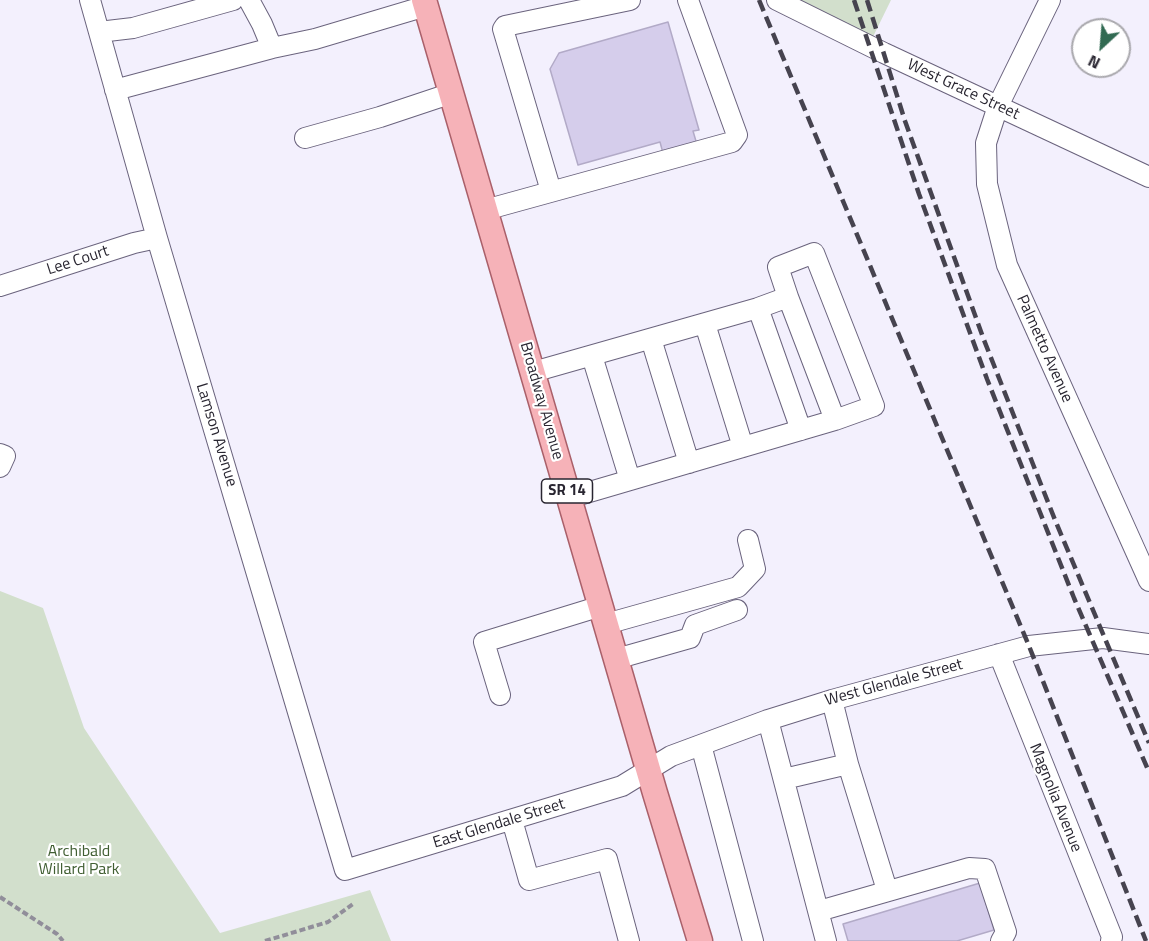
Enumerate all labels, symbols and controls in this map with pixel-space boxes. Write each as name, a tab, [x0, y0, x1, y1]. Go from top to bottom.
north arrow	[1071, 18, 1131, 78]
text: N	[1084, 49, 1104, 76]
street label: West Grace Street	[904, 56, 1022, 124]
street label: Lee Court	[45, 242, 111, 280]
street label: Palmetto Avenue	[1012, 292, 1076, 406]
street label: Broadway Avenue	[515, 340, 567, 462]
street label: Lamson Avenue	[191, 381, 241, 489]
road number: SR 14	[542, 479, 592, 503]
street label: West Glendale Street	[823, 655, 965, 711]
street label: Magnolia Avenue	[1024, 741, 1086, 855]
street label: East Glendale Street	[431, 795, 567, 853]
park label: Archibald Willard Park	[38, 842, 120, 880]

